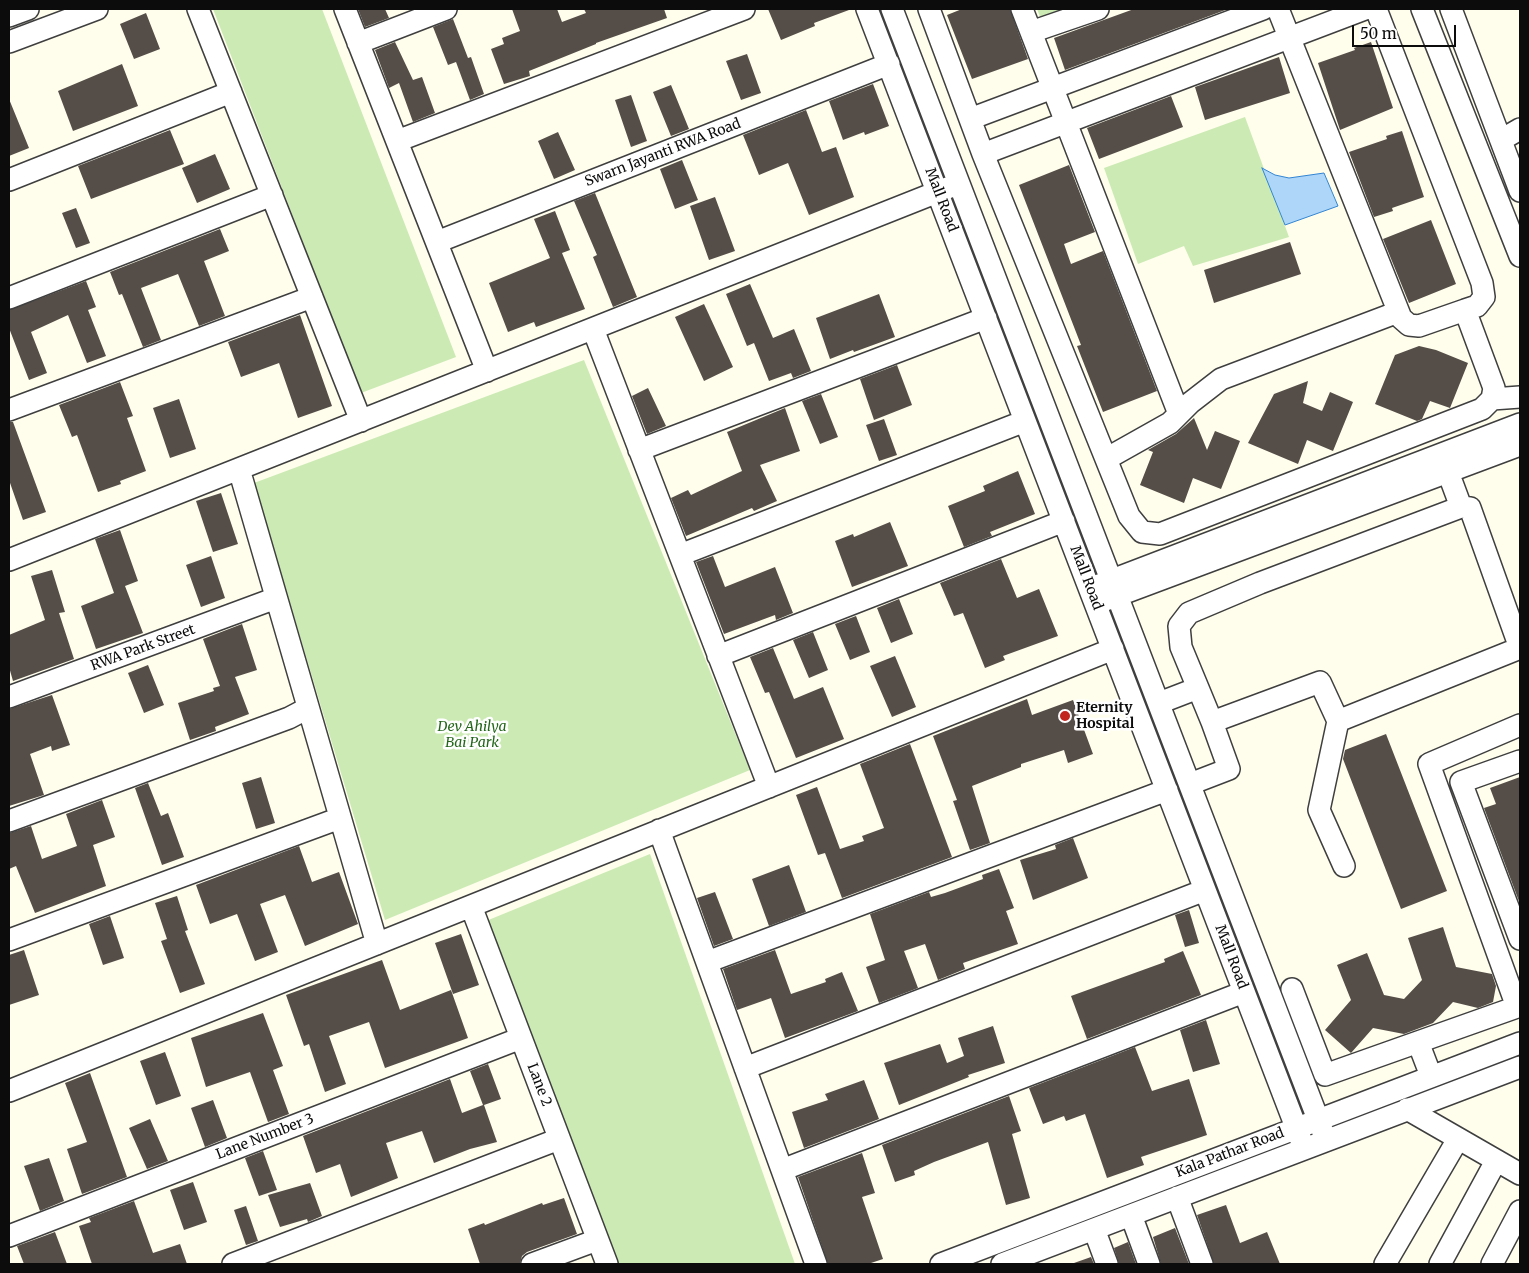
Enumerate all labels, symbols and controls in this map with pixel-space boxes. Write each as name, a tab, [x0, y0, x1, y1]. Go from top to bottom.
scale bar	[1354, 15, 1458, 47]
text: 50 m	[1360, 24, 1397, 43]
street label: Swarn Jayanti RWA Road	[583, 115, 743, 191]
street label: Mall Road	[921, 166, 961, 234]
street label: Mall Road	[1066, 544, 1106, 612]
street label: RWA Park Street	[89, 621, 197, 675]
place label: Eternity Hospital	[1076, 700, 1134, 732]
marker: Eternity Hospital	[1058, 709, 1072, 723]
park label: Dev Ahilya Bai Park	[438, 719, 506, 752]
street label: Mall Road	[1211, 923, 1251, 991]
street label: Lane 2	[523, 1061, 555, 1109]
street label: Lane Number 3	[214, 1111, 316, 1163]
street label: Kala Pathar Road	[1173, 1125, 1287, 1181]

